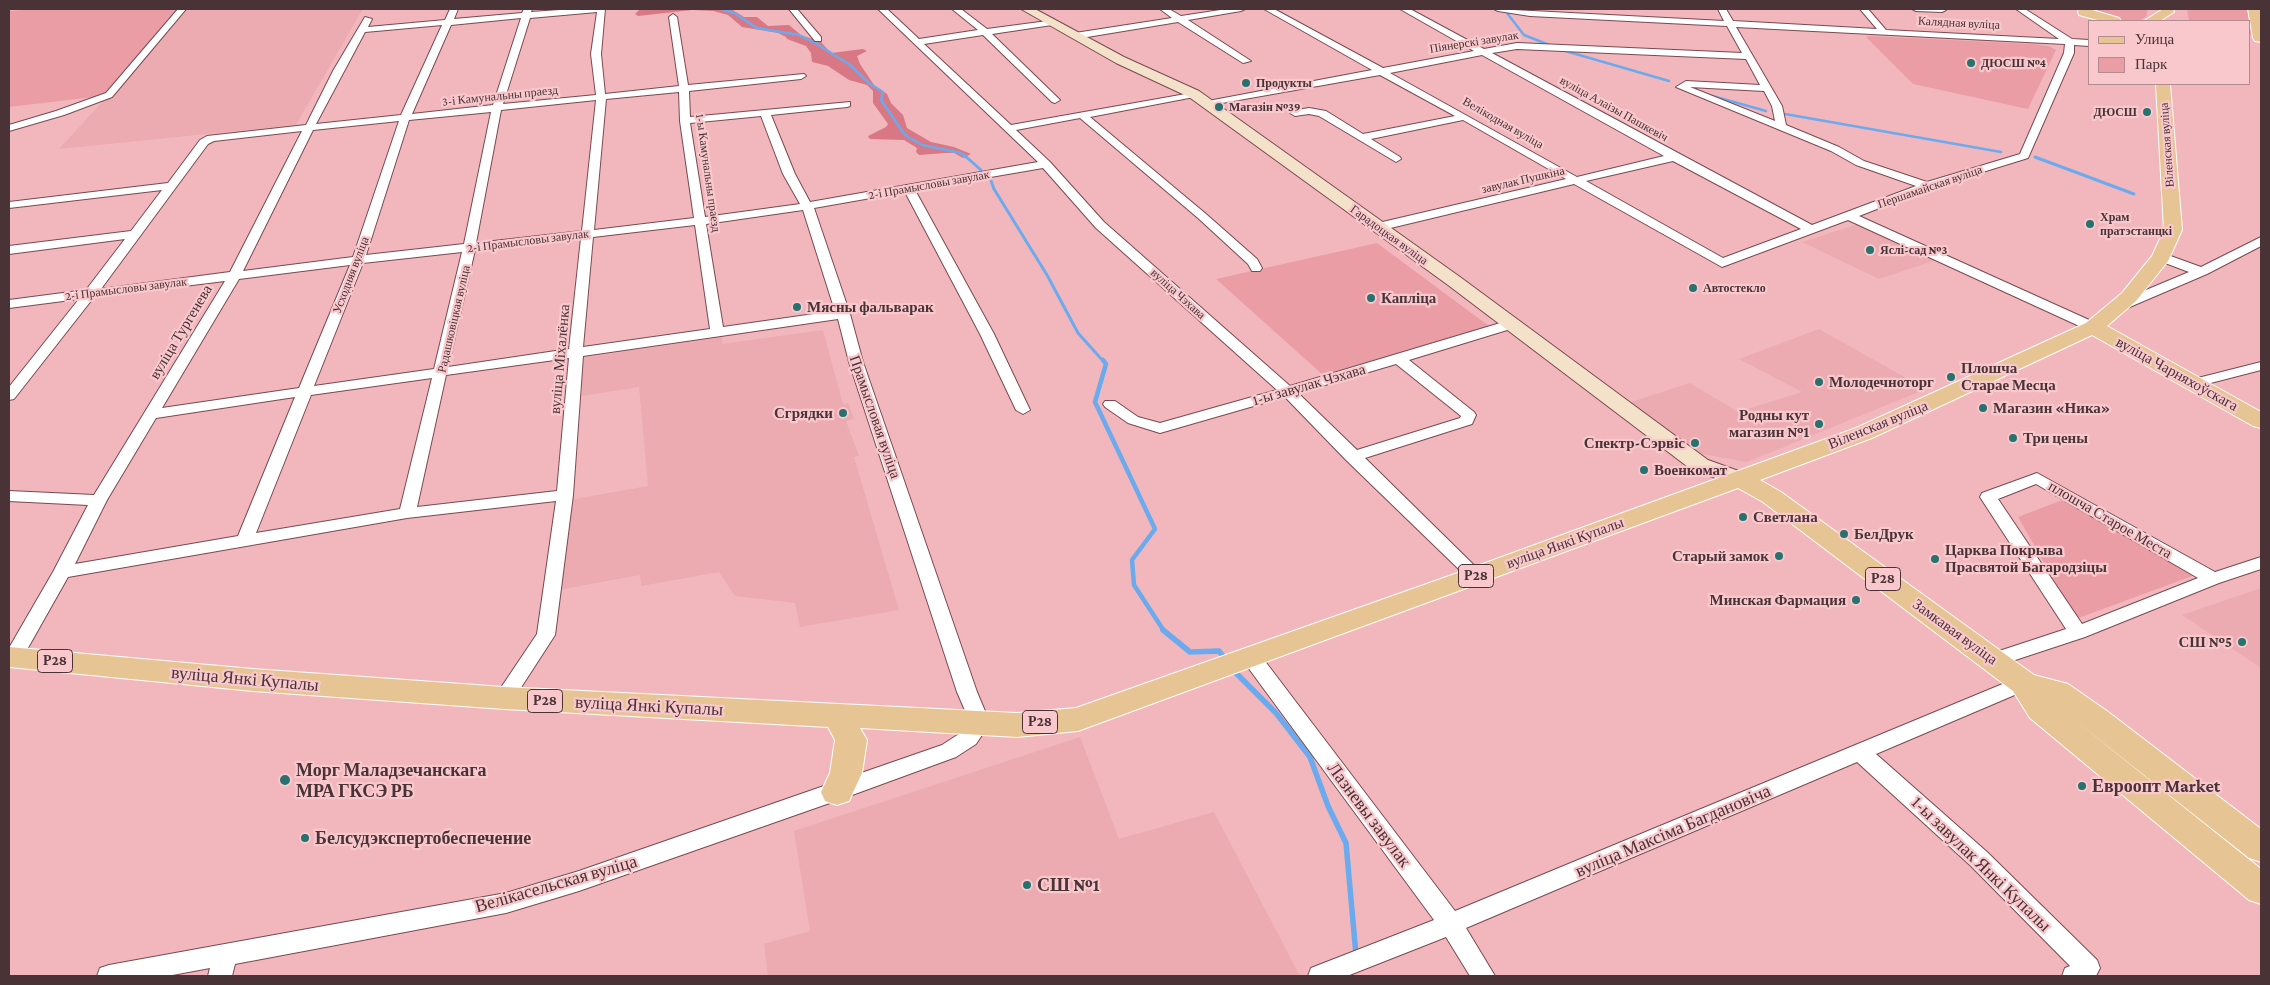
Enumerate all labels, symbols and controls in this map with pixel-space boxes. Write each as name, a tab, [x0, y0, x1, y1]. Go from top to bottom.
street label: Калядная вуліца	[1918, 14, 2000, 32]
legend	[2088, 20, 2250, 85]
street label: Піянерскі завулак	[1428, 28, 1520, 56]
text: Улица	[2135, 31, 2174, 47]
place label: ДЮСШ №4	[1981, 56, 2046, 70]
text: Парк	[2135, 56, 2167, 72]
marker: ДЮСШ №4	[1965, 57, 1977, 69]
street label: вуліца Алаізы Пашкевіч	[1557, 73, 1671, 145]
place label: Продукты	[1256, 76, 1312, 90]
marker: Продукты	[1240, 77, 1252, 89]
street label: 3-і Камунальны праезд	[441, 83, 559, 109]
street label: Велікодная вуліца	[1460, 94, 1546, 152]
place label: Магазін №39	[1229, 100, 1300, 114]
marker: Магазін №39	[1213, 101, 1225, 113]
street label: Віленская вуліца	[2157, 102, 2177, 188]
place label: ДЮСШ	[2093, 105, 2137, 119]
marker: ДЮСШ	[2141, 106, 2153, 118]
street label: 1-ы Камунальны праезд	[693, 113, 723, 233]
street label: Першамайская вуліца	[1876, 162, 1984, 212]
street label: завулак Пушкіна	[1480, 163, 1566, 197]
street label: 2-і Прамысловы завулак	[867, 167, 991, 203]
street label: Гарадоцкая вуліца	[1347, 202, 1431, 268]
place label: Храм пратэстанцкі	[2100, 210, 2172, 238]
marker: Храм пратэстанцкі	[2084, 218, 2096, 230]
street label: 2-і Прамысловы завулак	[466, 226, 590, 256]
street label: Усходняя вуліца	[330, 235, 372, 315]
place label: Яслі-сад №3	[1880, 243, 1947, 257]
marker: Яслі-сад №3	[1864, 244, 1876, 256]
street label: Радашковіцкая вуліца	[435, 264, 473, 374]
street label: вуліца Чэхава	[1148, 266, 1208, 322]
street label: 2-і Прамысловы завулак	[64, 274, 188, 304]
place label: Автостекло	[1703, 281, 1766, 295]
street label: вуліца Тургенева	[146, 282, 216, 382]
marker: Автостекло	[1687, 282, 1699, 294]
place label: Капліца	[1381, 289, 1436, 307]
marker: Капліца	[1365, 292, 1377, 304]
place label: Мясны фальварак	[807, 298, 934, 316]
marker: Мясны фальварак	[791, 301, 803, 313]
street label: вуліца Міхалёнка	[546, 303, 574, 415]
street label: вуліца Чарняхоўскага	[2113, 333, 2241, 415]
street label: Прамысловая вуліца	[845, 353, 905, 481]
place label: Плошча Старае Месца	[1961, 359, 2056, 394]
street label: 1-ы завулак Чэхава	[1250, 360, 1368, 410]
marker: Плошча Старае Месца	[1945, 371, 1957, 383]
place label: Молодечноторг	[1829, 373, 1934, 391]
marker: Молодечноторг	[1813, 376, 1825, 388]
street label: Віленская вуліца	[1825, 397, 1931, 453]
place label: Магазин «Ника»	[1993, 399, 2110, 417]
marker: Магазин «Ника»	[1977, 402, 1989, 414]
place label: Сгрядки	[774, 404, 833, 422]
place label: Родны кут магазин №1	[1729, 406, 1809, 441]
marker: Сгрядки	[837, 407, 849, 419]
marker: Родны кут магазин №1	[1813, 418, 1825, 430]
place label: Три цены	[2023, 429, 2088, 447]
marker: Три цены	[2007, 432, 2019, 444]
place label: Спектр-Сэрвіс	[1584, 434, 1685, 452]
marker: Спектр-Сэрвіс	[1689, 437, 1701, 449]
place label: Военкомат	[1654, 461, 1727, 479]
marker: Военкомат	[1638, 464, 1650, 476]
street label: плошча Старое Места	[2045, 477, 2175, 563]
place label: Светлана	[1753, 508, 1818, 526]
marker: Светлана	[1737, 511, 1749, 523]
street label: вуліца Янкі Купалы	[1504, 513, 1626, 573]
place label: БелДрук	[1854, 525, 1914, 543]
marker: БелДрук	[1838, 528, 1850, 540]
place label: Царква Покрыва Прасвятой Багародзіцы	[1945, 541, 2107, 576]
place label: Старый замок	[1672, 547, 1769, 565]
marker: Старый замок	[1773, 550, 1785, 562]
marker: Царква Покрыва Прасвятой Багародзіцы	[1929, 553, 1941, 565]
road number: Р28	[1458, 564, 1494, 588]
road number: Р28	[1866, 568, 1900, 590]
place label: Минская Фармация	[1709, 591, 1846, 609]
marker: Минская Фармация	[1850, 594, 1862, 606]
street label: Замкавая вуліца	[1909, 595, 2001, 669]
place label: СШ №5	[2178, 633, 2232, 651]
marker: СШ №5	[2236, 636, 2248, 648]
road number: Р28	[38, 649, 72, 672]
street label: вуліца Янкі Купалы	[170, 662, 320, 696]
road number: Р28	[528, 689, 562, 712]
street label: вуліца Янкі Купалы	[574, 691, 724, 721]
road number: Р28	[1022, 710, 1058, 734]
street label: Лазневы завулак	[1323, 758, 1415, 872]
place label: Морг Маладзечанскага МРА ГКСЭ РБ	[296, 759, 487, 802]
marker: Морг Маладзечанскага МРА ГКСЭ РБ	[278, 773, 292, 787]
place label: Евроопт Market	[2092, 775, 2220, 797]
street label: вуліца Максіма Багдановіча	[1572, 780, 1774, 882]
marker: Евроопт Market	[2076, 780, 2088, 792]
street label: 1-ы завулак Янкі Купалы	[1907, 792, 2055, 936]
place label: Белсудэкспертобеспечение	[315, 827, 531, 849]
marker: Белсудэкспертобеспечение	[299, 832, 311, 844]
street label: Велікасельская вуліца	[472, 851, 640, 917]
place label: СШ №1	[1037, 874, 1099, 896]
marker: СШ №1	[1021, 879, 1033, 891]

